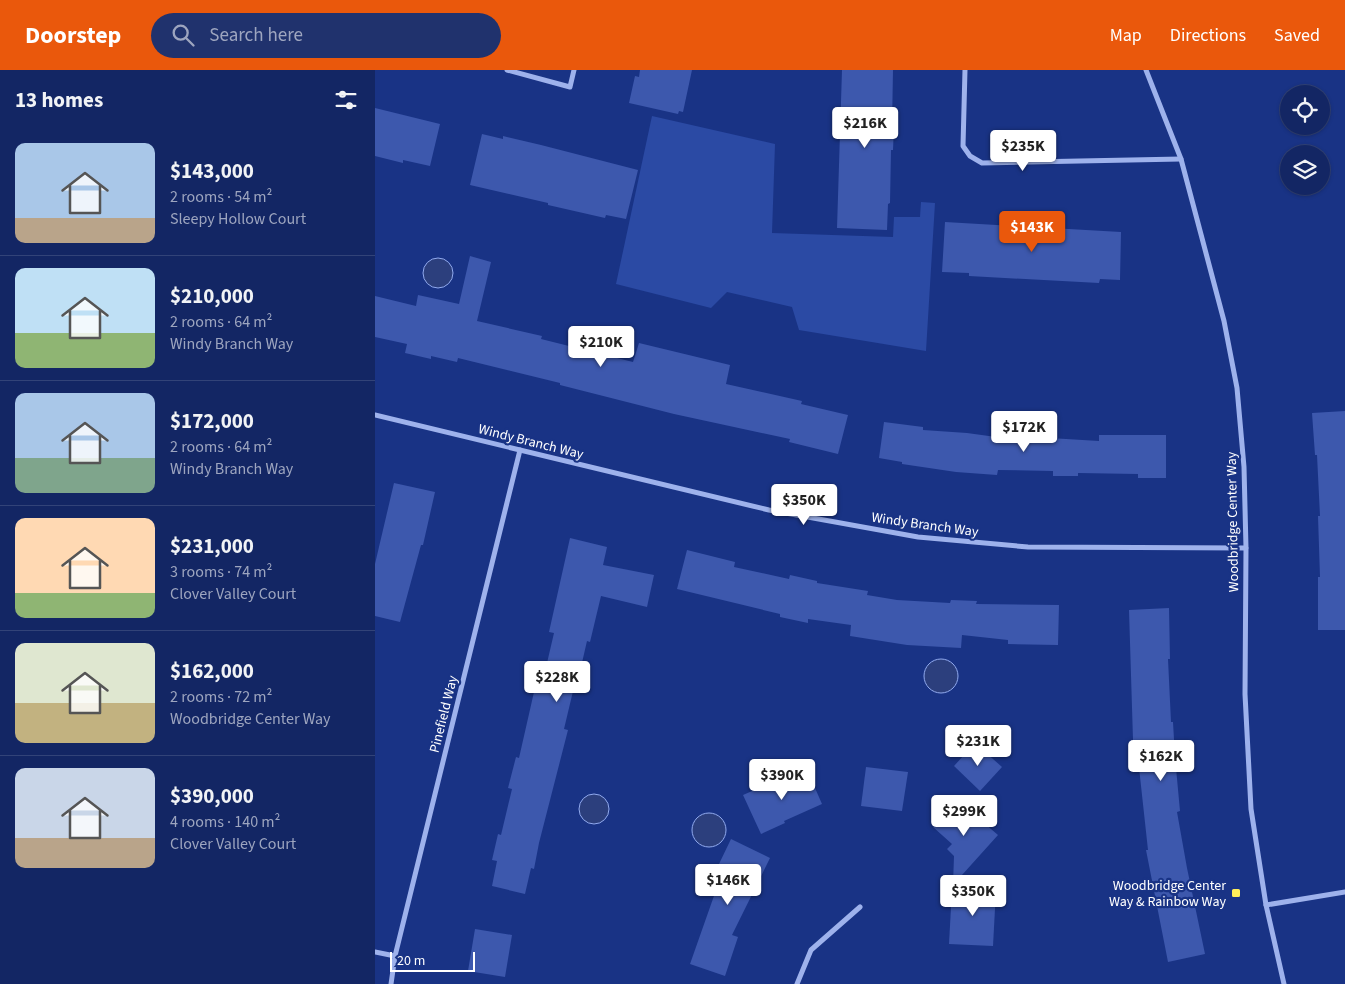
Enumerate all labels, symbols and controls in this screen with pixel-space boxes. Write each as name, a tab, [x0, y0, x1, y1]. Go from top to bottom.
search box	[151, 13, 501, 58]
text: Doorstep	[25, 18, 121, 53]
icon: search	[169, 21, 197, 49]
text: Search here	[209, 22, 303, 49]
text: Map	[1110, 23, 1142, 48]
text: Directions	[1170, 23, 1246, 48]
text: Saved	[1274, 23, 1320, 48]
text: 13 homes	[15, 85, 103, 115]
map controls	[1280, 85, 1330, 195]
button: locate	[1280, 85, 1330, 135]
icon: filters	[332, 86, 360, 114]
pin: $216K	[830, 106, 900, 149]
text: $216K	[843, 112, 887, 134]
pin: $235K	[988, 129, 1058, 172]
text: $235K	[1001, 135, 1045, 157]
button: layers	[1280, 145, 1330, 195]
text: $143,000	[170, 156, 254, 186]
icon: home	[55, 163, 115, 223]
text: 2 rooms · 54 m²	[170, 186, 272, 208]
text: Sleepy Hollow Court	[170, 208, 306, 230]
pin: $143K	[997, 210, 1067, 253]
text: $143K	[1010, 216, 1054, 238]
text: $210,000	[170, 281, 254, 311]
icon: home	[55, 288, 115, 348]
text: 2 rooms · 64 m²	[170, 311, 272, 333]
pin: $210K	[566, 326, 636, 368]
text: $210K	[579, 331, 623, 353]
text: Windy Branch Way	[170, 333, 293, 355]
text: $172,000	[170, 406, 254, 436]
pin: $172K	[989, 410, 1059, 453]
icon: home	[55, 413, 115, 473]
text: $172K	[1002, 416, 1046, 438]
street label: Windy Branch Way	[476, 419, 586, 465]
text: 2 rooms · 64 m²	[170, 436, 272, 458]
street label: Woodbridge Center Way	[1222, 451, 1244, 592]
text: Windy Branch Way	[170, 458, 293, 480]
pin: $350K	[769, 484, 839, 526]
text: $350K	[782, 489, 826, 511]
street label: Windy Branch Way	[870, 508, 980, 542]
text: $231,000	[170, 531, 254, 561]
icon: home	[55, 538, 115, 598]
text: 3 rooms · 74 m²	[170, 561, 272, 583]
text: Clover Valley Court	[170, 583, 296, 605]
text: $162,000	[170, 656, 254, 686]
pin: $228K	[522, 660, 592, 703]
icon: home	[55, 663, 115, 723]
text: $228K	[535, 666, 579, 688]
street label: Pinefield Way	[425, 673, 463, 755]
text: 2 rooms · 72 m²	[170, 686, 272, 708]
text: Woodbridge Center Way	[170, 708, 331, 730]
pin: $231K	[943, 724, 1013, 767]
text: $231K	[956, 730, 1000, 752]
pin: $162K	[1126, 740, 1196, 782]
text: $162K	[1139, 745, 1183, 767]
pin: $390K	[747, 758, 817, 801]
text: $390K	[760, 764, 804, 786]
text: $390,000	[170, 781, 254, 811]
icon: home	[55, 788, 115, 848]
pin: $299K	[929, 794, 999, 837]
text: $299K	[942, 800, 986, 822]
text: 4 rooms · 140 m²	[170, 811, 280, 833]
text: Clover Valley Court	[170, 833, 296, 855]
pin: $146K	[693, 864, 763, 906]
text: $146K	[706, 869, 750, 891]
pin: $350K	[938, 874, 1008, 917]
place label: Woodbridge Center Way & Rainbow Way	[1109, 876, 1226, 912]
text: $350K	[951, 880, 995, 902]
marker: Woodbridge Center Way & Rainbow Way	[1230, 887, 1242, 899]
scale bar	[390, 949, 475, 972]
text: 20 m	[397, 951, 425, 971]

